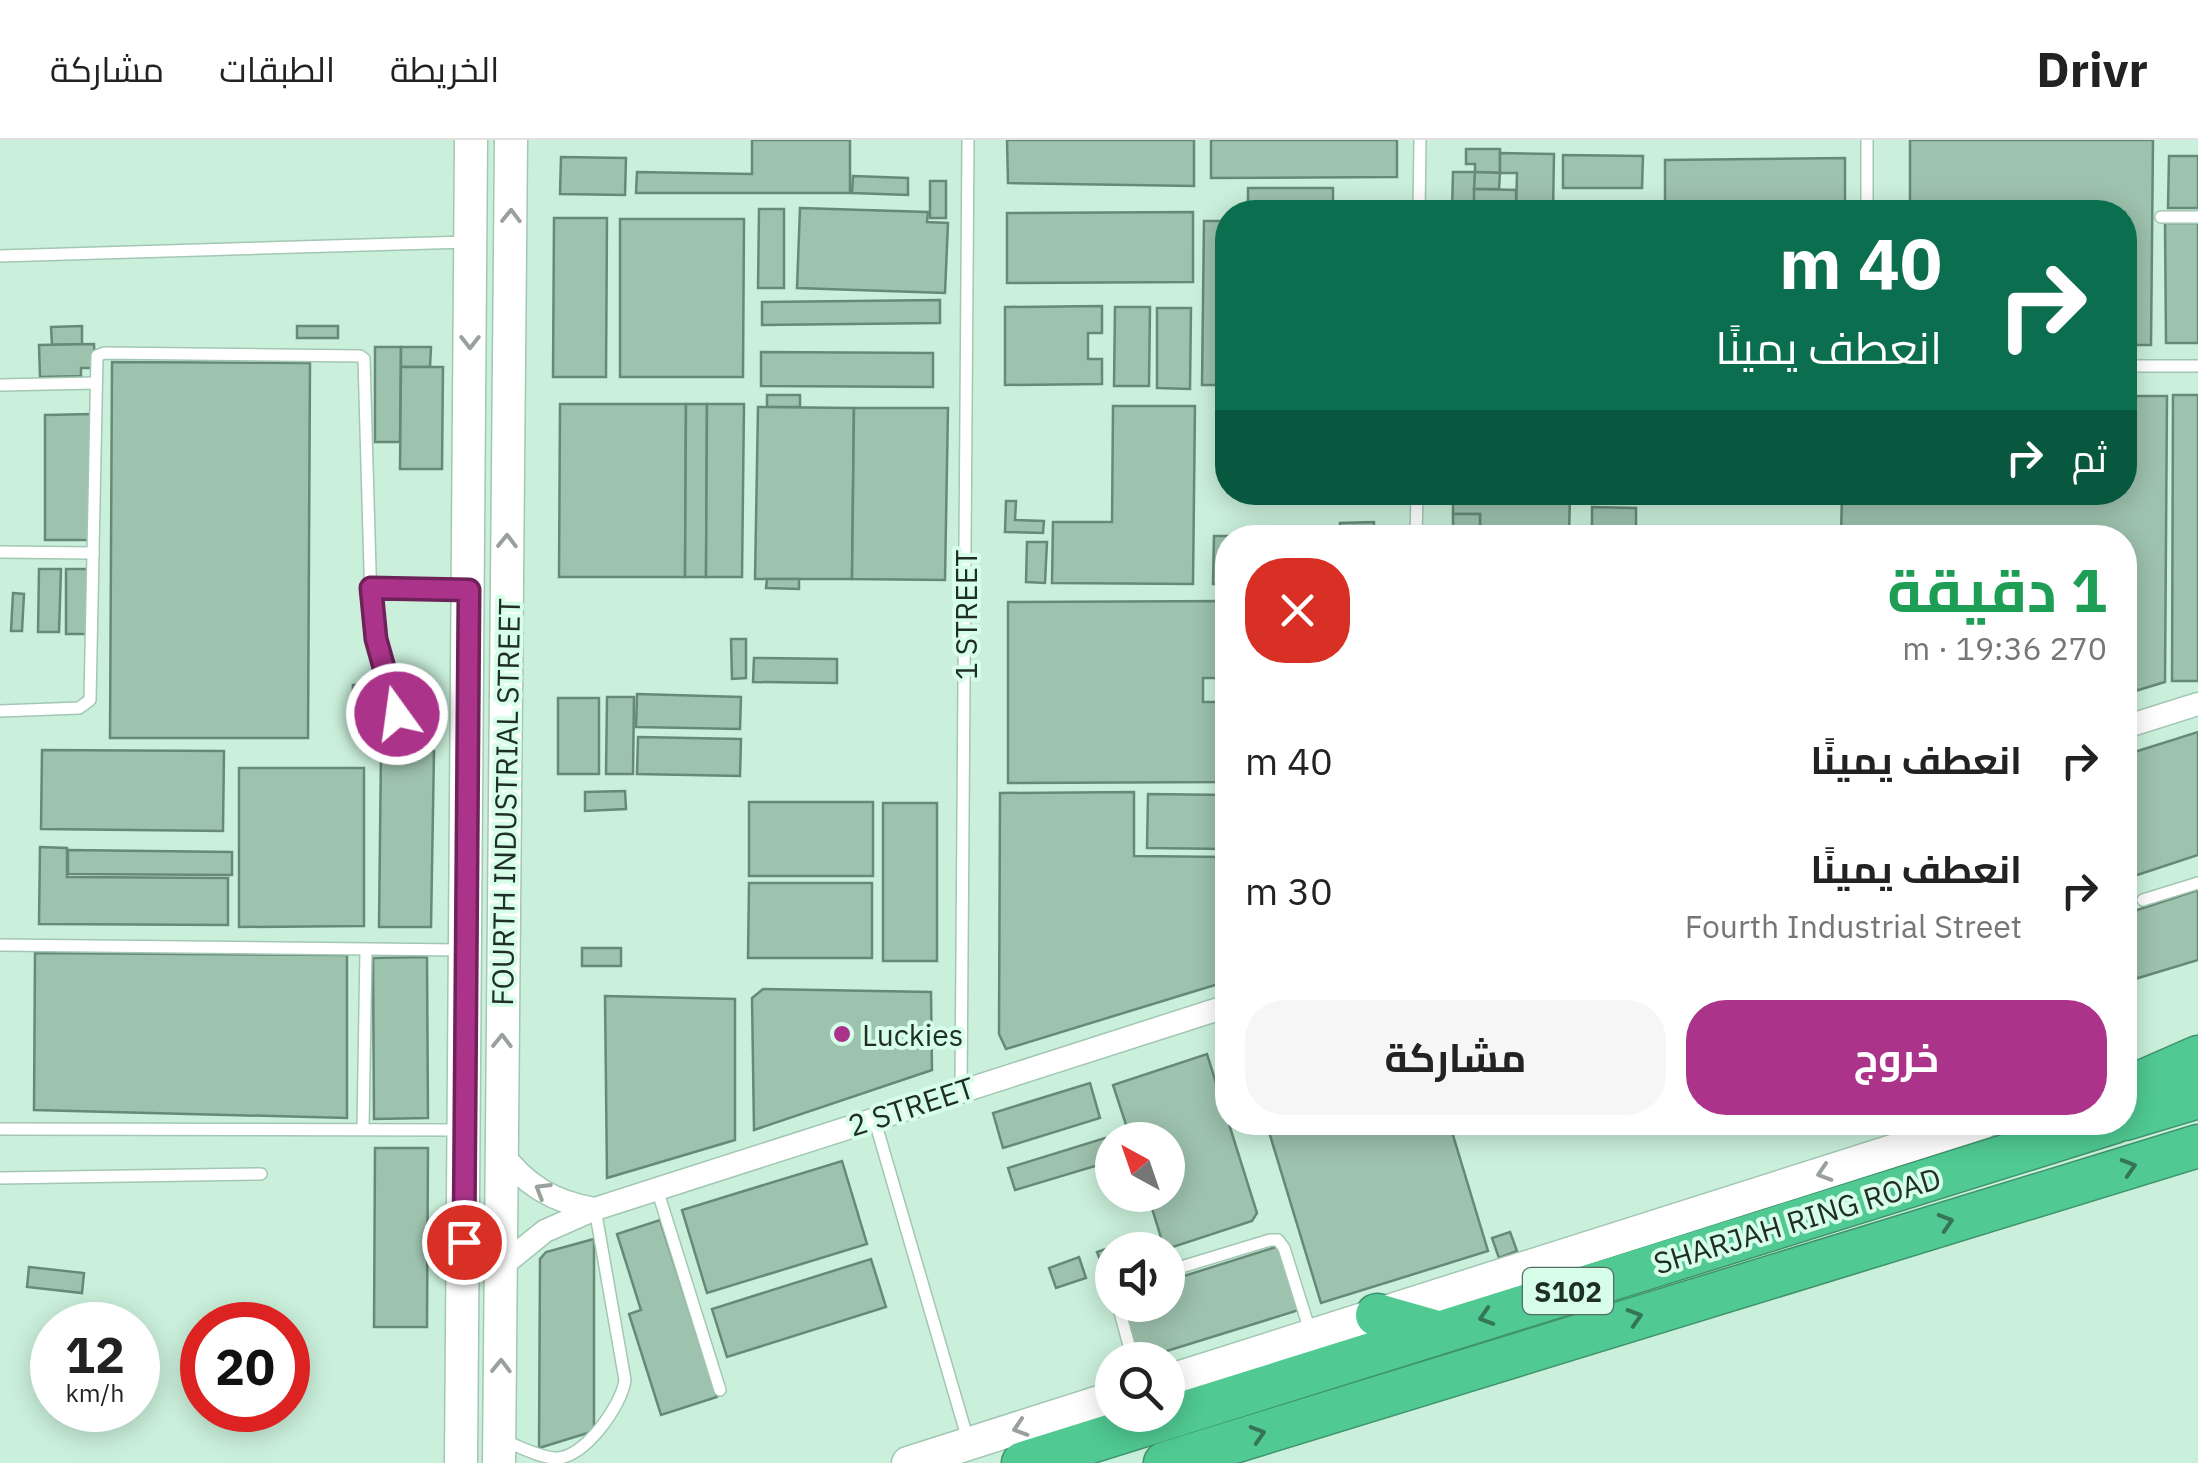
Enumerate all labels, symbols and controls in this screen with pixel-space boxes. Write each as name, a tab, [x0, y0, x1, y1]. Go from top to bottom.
text: Drivr	[2036, 38, 2148, 100]
text: مشاركة	[50, 46, 164, 92]
text: الطبقات	[219, 46, 335, 92]
text: الخريطة	[390, 46, 499, 92]
one-way arrow	[500, 207, 521, 223]
text: 40 m	[1779, 217, 1942, 308]
icon: right	[1977, 240, 2107, 370]
text: انعطف يمينًا	[1715, 318, 1942, 376]
one-way arrow	[460, 335, 481, 351]
icon: right	[1997, 430, 2052, 485]
text: ثم	[2072, 433, 2107, 482]
one-way arrow	[497, 532, 518, 548]
street label: 1 STREET	[946, 550, 985, 680]
text: 1 دقيقة	[1887, 550, 2107, 629]
button: close	[1245, 558, 1350, 663]
street label: FOURTH INDUSTRIAL STREET	[482, 598, 528, 1006]
text: 270 m · 19:36	[1902, 627, 2107, 669]
position arrow	[345, 662, 449, 766]
icon: right	[2052, 733, 2107, 788]
text: انعطف يمينًا	[1810, 735, 2022, 784]
text: 40 m	[1245, 736, 1333, 785]
text: انعطف يمينًا	[1810, 844, 2022, 893]
icon: right	[2052, 863, 2107, 918]
text: 30 m	[1245, 866, 1333, 915]
text: Fourth Industrial Street	[1685, 905, 2022, 947]
button: مشاركة	[1245, 1000, 1666, 1115]
button: خروج	[1686, 1000, 2107, 1115]
place label: Luckies	[862, 1015, 963, 1054]
marker: Luckies	[831, 1023, 853, 1045]
one-way arrow	[492, 1032, 513, 1048]
street label: 2 STREET	[843, 1067, 979, 1145]
north arrow	[1095, 1122, 1185, 1212]
map controls	[1095, 1122, 1185, 1432]
street label: SHARJAH RING ROAD	[1649, 1158, 1945, 1282]
one-way arrow	[2119, 1158, 2136, 1179]
one-way arrow	[1817, 1161, 1834, 1182]
one-way arrow	[535, 1183, 553, 1203]
pin	[422, 1200, 507, 1285]
one-way arrow	[1937, 1214, 1954, 1234]
icon: arrive	[437, 1215, 492, 1270]
button: sound	[1095, 1232, 1185, 1322]
road number: S102	[1523, 1268, 1613, 1314]
speed limit sign: 20	[180, 1302, 310, 1432]
one-way arrow	[1478, 1305, 1495, 1326]
one-way arrow	[1626, 1308, 1643, 1329]
text: 12	[65, 1322, 125, 1387]
button: search	[1095, 1342, 1185, 1432]
one-way arrow	[490, 1357, 512, 1372]
text: km/h	[66, 1376, 124, 1409]
one-way arrow	[1012, 1416, 1029, 1436]
one-way arrow	[1249, 1425, 1266, 1445]

